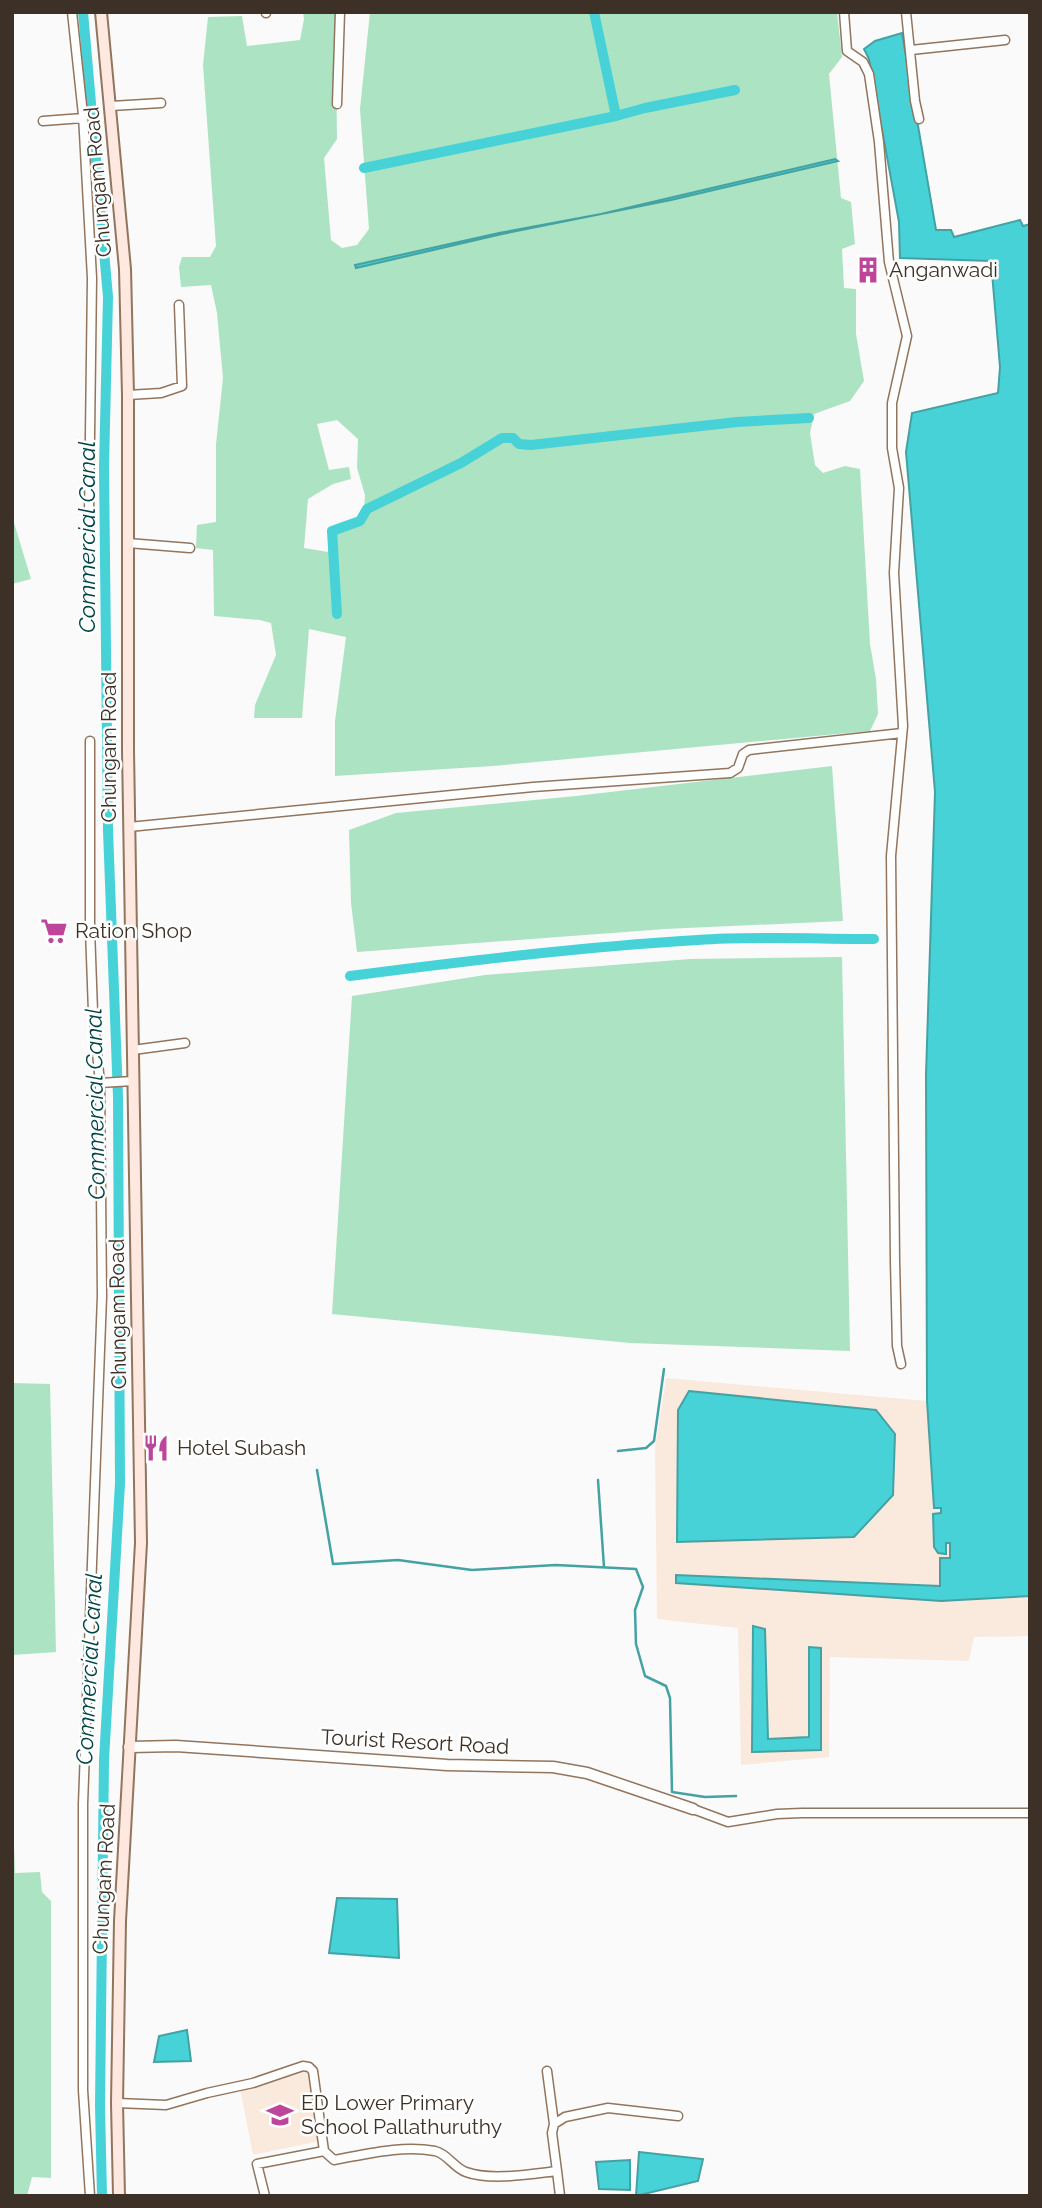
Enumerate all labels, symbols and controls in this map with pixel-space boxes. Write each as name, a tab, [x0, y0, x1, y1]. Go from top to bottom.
street label: Chungam Road	[78, 106, 117, 258]
building icon: Anganwadi	[853, 255, 883, 285]
place label: Anganwadi	[889, 257, 998, 282]
water label: Commercial Canal	[73, 441, 100, 633]
street label: Chungam Road	[96, 672, 121, 822]
supermarket icon: Ration Shop	[39, 916, 69, 946]
place label: Ration Shop	[75, 918, 192, 943]
water label: Commercial Canal	[79, 1008, 110, 1200]
street label: Chungam Road	[104, 1238, 131, 1390]
restaurant icon: Hotel Subash	[141, 1433, 171, 1463]
place label: Hotel Subash	[177, 1435, 306, 1460]
water label: Commercial Canal	[70, 1572, 107, 1766]
street label: Tourist Resort Road	[320, 1724, 510, 1759]
street label: Chungam Road	[87, 1803, 120, 1955]
place label: ED Lower Primary School Pallathuruthy	[301, 2090, 502, 2139]
school or university icon: ED Lower Primary School Pallathuruthy	[265, 2100, 295, 2130]

